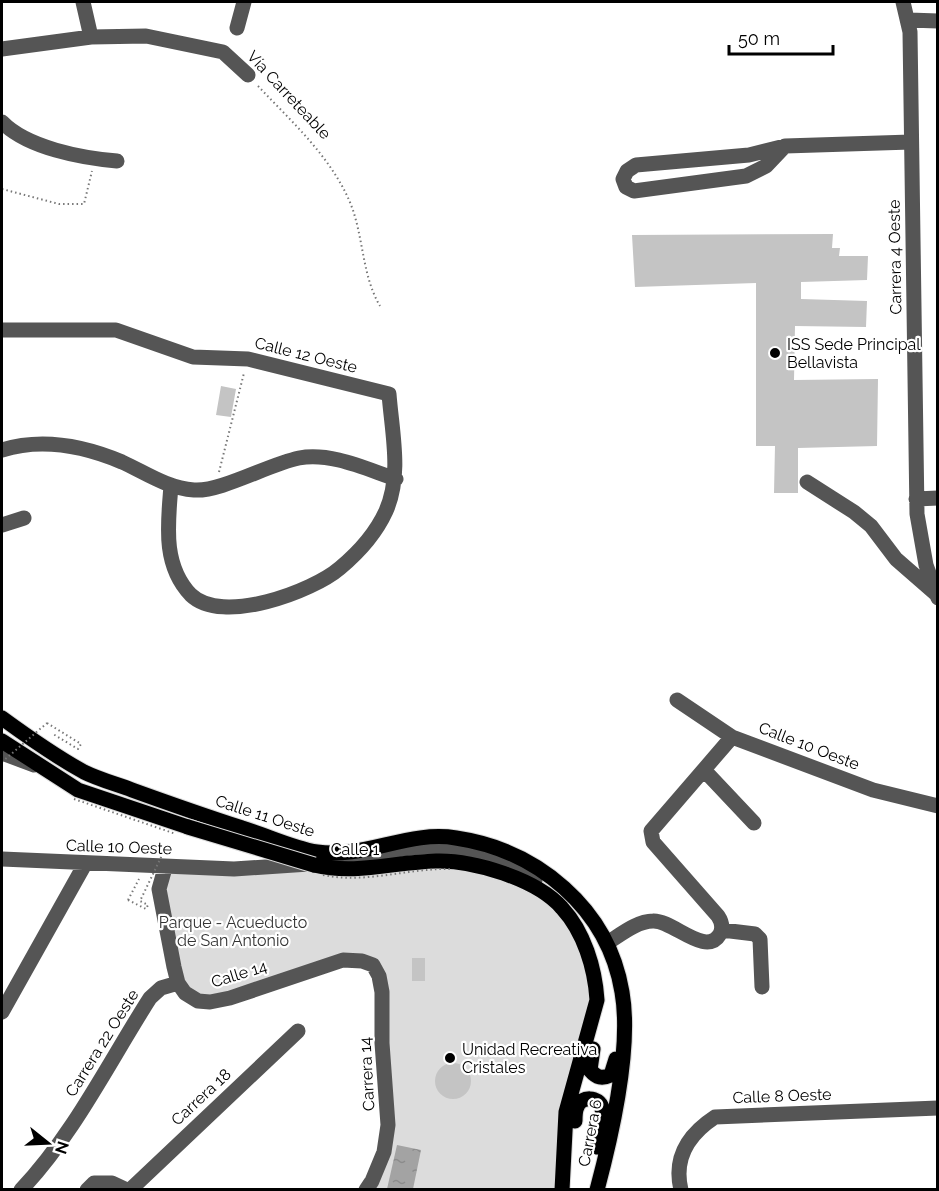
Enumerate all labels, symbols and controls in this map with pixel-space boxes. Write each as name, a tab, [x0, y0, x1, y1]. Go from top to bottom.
scale bar	[729, 18, 832, 56]
text: 50 m	[738, 28, 780, 49]
street label: Vía Carreteable	[243, 47, 335, 143]
street label: Carrera 4 Oeste	[884, 199, 906, 315]
street label: Calle 12 Oeste	[253, 333, 359, 377]
place label: ISS Sede Principal Bellavista	[787, 335, 921, 372]
marker: ISS Sede Principal Bellavista	[768, 346, 782, 360]
street label: Calle 10 Oeste	[756, 718, 862, 774]
street label: Calle 11 Oeste	[213, 791, 317, 841]
street label: Calle 10 Oeste	[66, 836, 172, 858]
street label: Calle 1	[331, 840, 380, 859]
park label: Parque - Acueducto de San Antonio	[159, 913, 307, 950]
street label: Calle 14	[209, 956, 269, 991]
street label: Carrera 22 Oeste	[61, 986, 143, 1100]
street label: Carrera 14	[356, 1036, 378, 1111]
place label: Unidad Recreativa Cristales	[462, 1040, 597, 1077]
marker: Unidad Recreativa Cristales	[443, 1051, 457, 1065]
street label: Carrera 18	[167, 1065, 235, 1129]
street label: Calle 8 Oeste	[732, 1085, 832, 1107]
street label: Carrera 6	[574, 1098, 606, 1168]
north arrow	[18, 1113, 78, 1173]
text: N	[51, 1139, 73, 1156]

